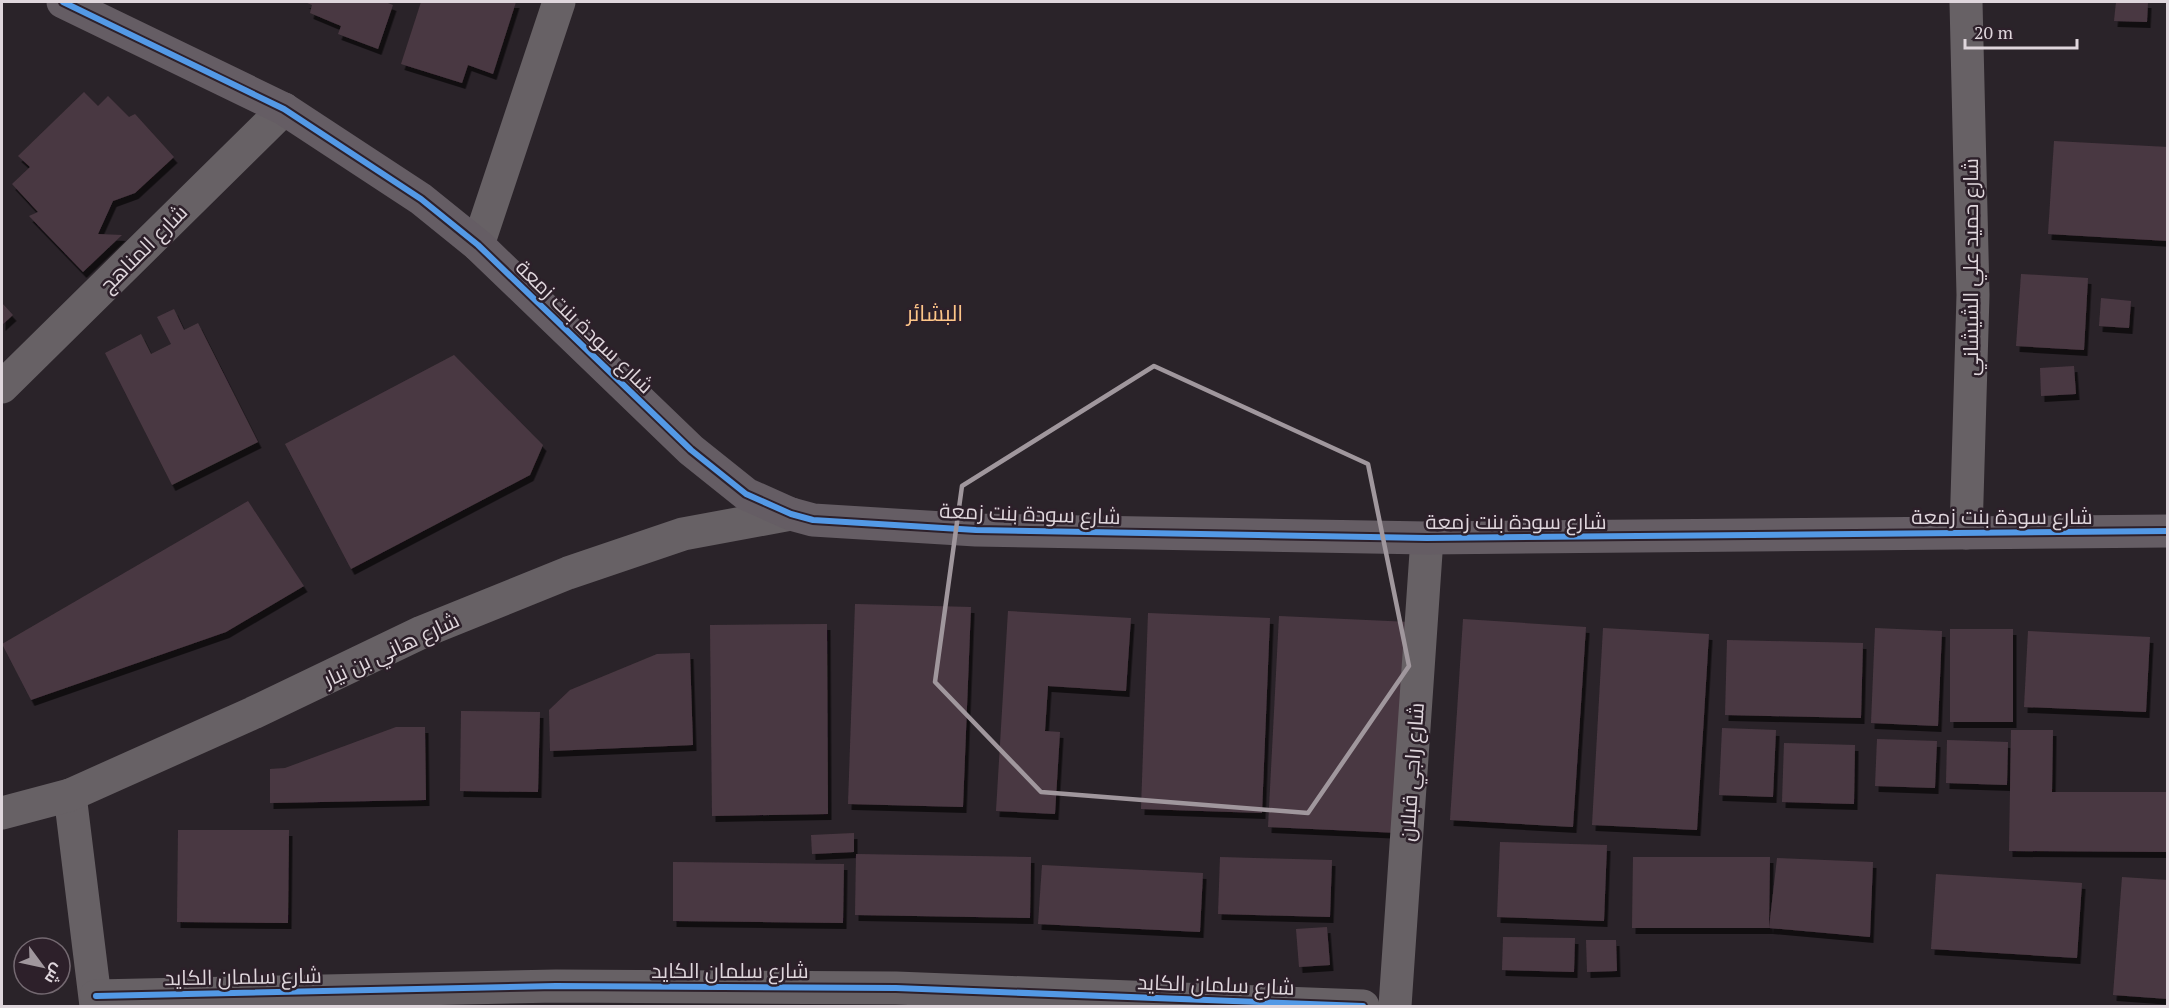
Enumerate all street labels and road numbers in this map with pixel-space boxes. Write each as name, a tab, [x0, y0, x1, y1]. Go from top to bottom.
street label: شارع حميد علي الشيشاني	[1956, 158, 1987, 376]
street label: شارع المناهج	[93, 198, 194, 299]
street label: شارع سودة بنت زمعة	[509, 253, 660, 400]
street label: شارع سودة بنت زمعة	[939, 496, 1121, 531]
street label: شارع سودة بنت زمعة	[1911, 502, 2093, 531]
street label: شارع سودة بنت زمعة	[1425, 507, 1607, 536]
street label: شارع هاني بن نيار	[318, 605, 465, 696]
street label: شارع راجي قبلان	[1392, 702, 1433, 843]
street label: شارع سلمان الكايد	[651, 956, 809, 985]
street label: شارع سلمان الكايد	[164, 961, 322, 992]
street label: شارع سلمان الكايد	[1137, 967, 1295, 1002]

